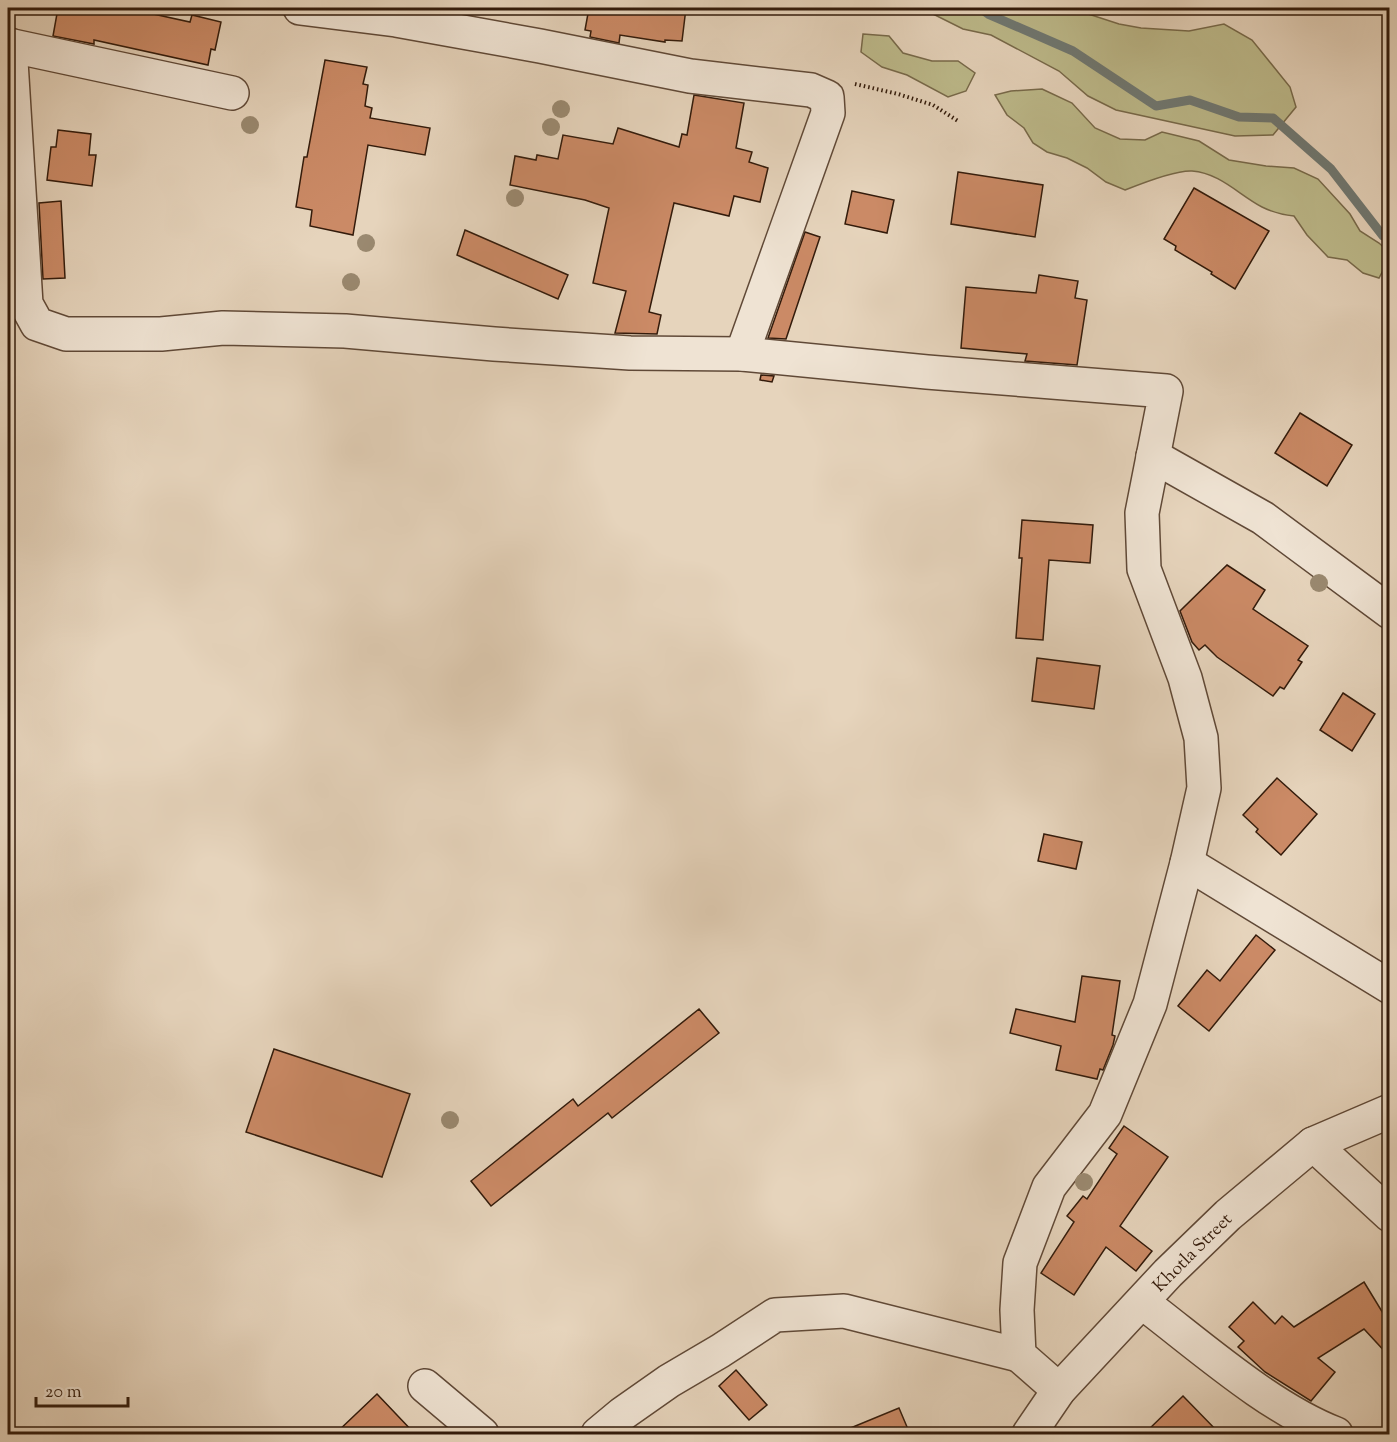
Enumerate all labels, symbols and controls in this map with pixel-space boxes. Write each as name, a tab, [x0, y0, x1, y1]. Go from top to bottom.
street label: Khotla Street	[1148, 1208, 1239, 1299]
scale bar	[36, 1370, 128, 1408]
text: 20 m	[45, 1380, 82, 1406]

